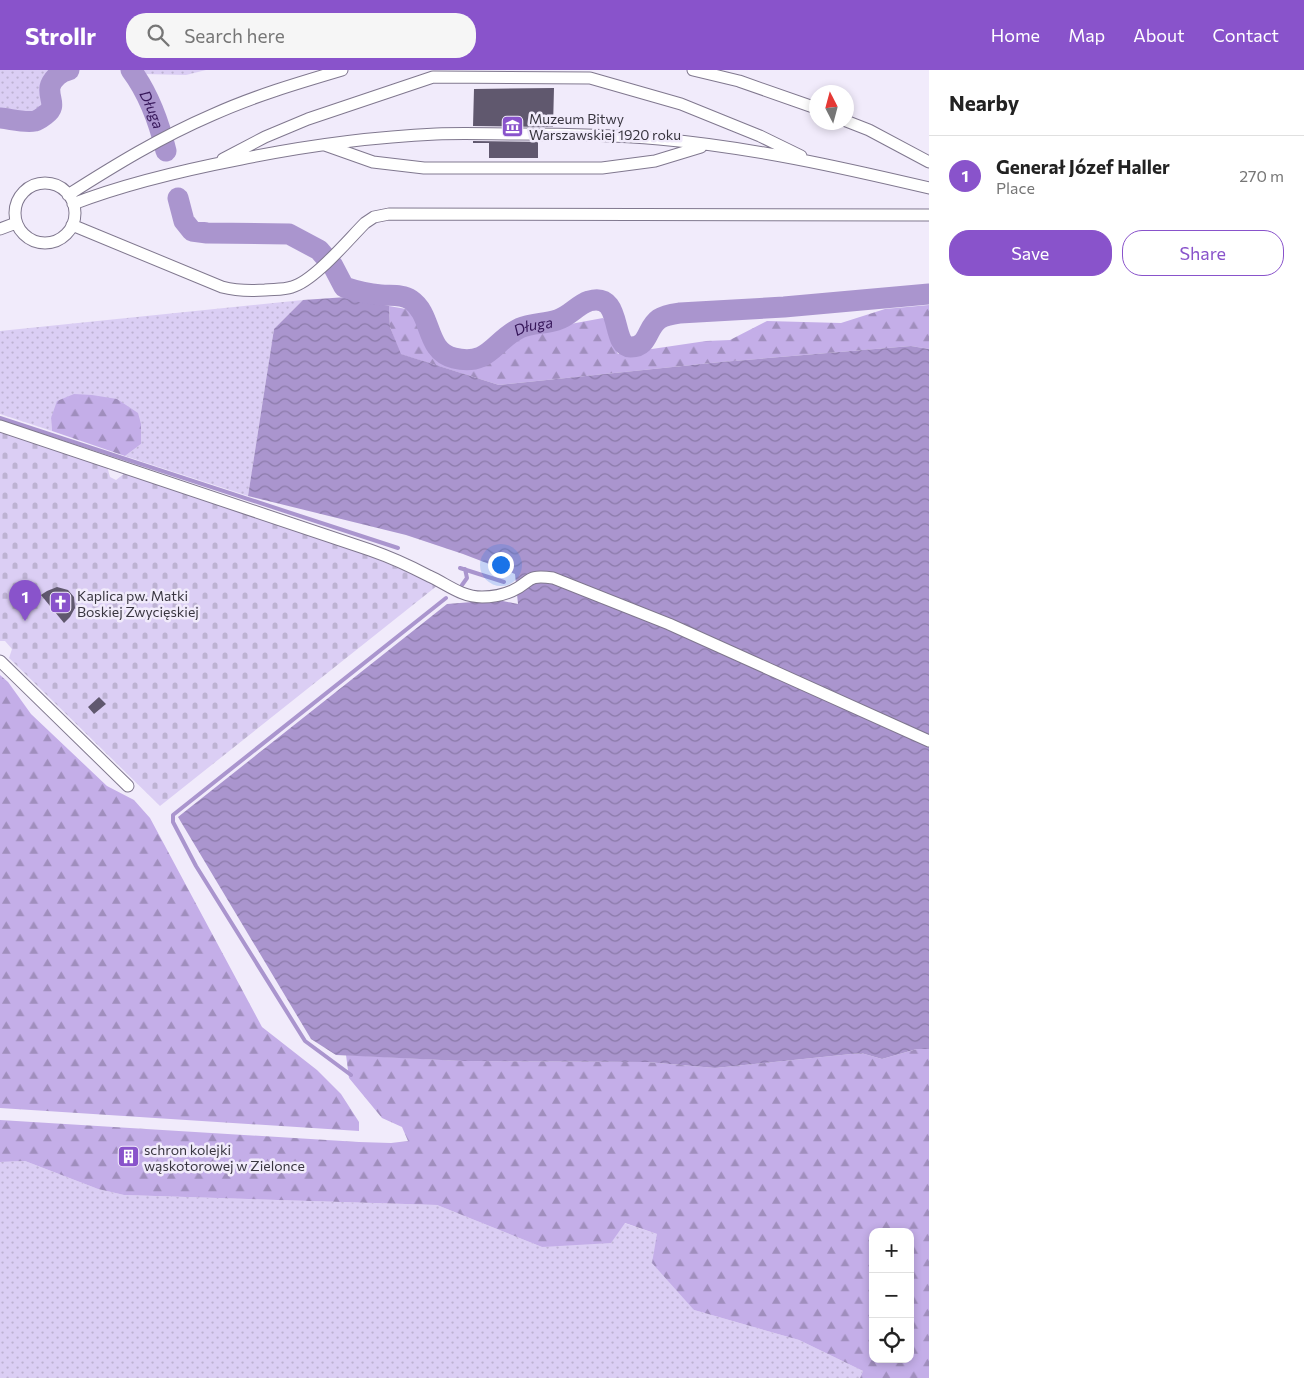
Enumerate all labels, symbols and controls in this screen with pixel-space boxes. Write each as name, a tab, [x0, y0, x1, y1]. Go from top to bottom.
search box	[126, 13, 476, 58]
text: Strollr	[25, 21, 96, 50]
icon: search	[144, 21, 172, 49]
text: Search here	[184, 24, 285, 47]
text: Home	[991, 24, 1040, 46]
text: Map	[1068, 24, 1105, 46]
text: About	[1133, 24, 1185, 46]
text: Contact	[1213, 24, 1279, 46]
north arrow	[809, 85, 854, 130]
water label: Długa	[136, 87, 168, 131]
text: Nearby	[949, 90, 1019, 115]
place label: Muzeum Bitwy Warszawskiej 1920 roku	[529, 110, 681, 143]
museum icon: Muzeum Bitwy Warszawskiej 1920 roku	[501, 114, 525, 138]
text: Generał Józef Haller	[996, 155, 1170, 178]
text: 1	[961, 166, 969, 185]
text: 270 m	[1239, 166, 1284, 185]
text: Place	[996, 178, 1035, 197]
button: Save	[949, 230, 1112, 276]
button: Share	[1122, 230, 1284, 276]
water label: Długa	[510, 312, 554, 339]
your location	[488, 552, 514, 578]
pin: 1	[9, 580, 41, 621]
place label: Kaplica pw. Matki Boskiej Zwycięskiej	[77, 587, 199, 620]
church icon: Kaplica pw. Matki Boskiej Zwycięskiej	[49, 591, 73, 615]
place label: schron kolejki wąskotorowej w Zielonce	[144, 1141, 305, 1174]
building icon: schron kolejki wąskotorowej w Zielonce	[116, 1145, 140, 1169]
map controls	[869, 1228, 914, 1363]
button: +	[869, 1228, 914, 1273]
button: −	[869, 1273, 914, 1318]
button: locate	[869, 1318, 914, 1363]

